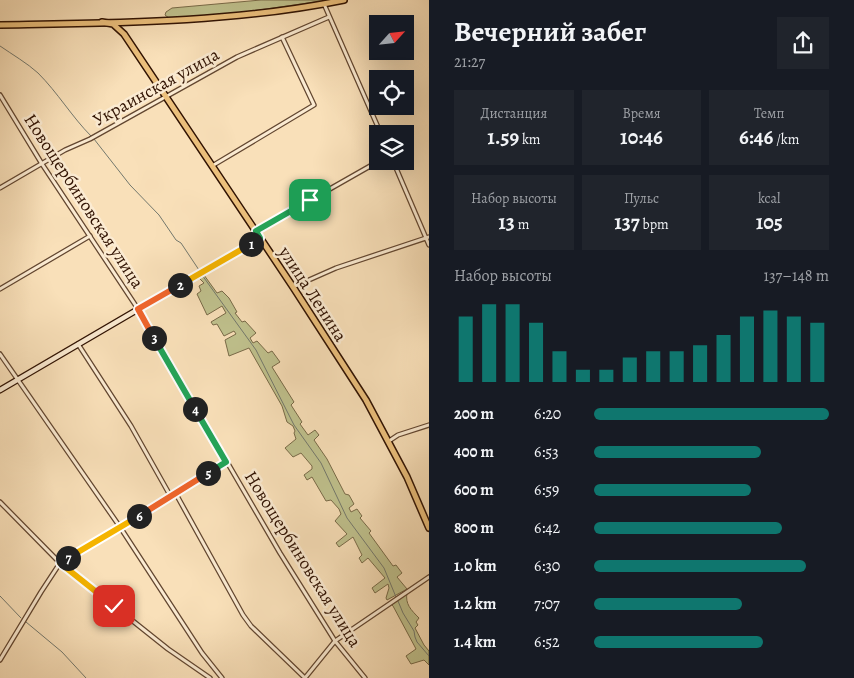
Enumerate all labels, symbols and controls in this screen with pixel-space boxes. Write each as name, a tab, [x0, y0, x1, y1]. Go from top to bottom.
text: Вечерний забег	[454, 13, 646, 51]
north arrow	[369, 15, 414, 60]
map controls	[369, 15, 414, 170]
button: share	[777, 17, 829, 69]
street label: Украинская улица	[88, 42, 224, 132]
text: 21:27	[454, 51, 485, 73]
button: locate	[369, 70, 414, 115]
text: Дистанция	[480, 104, 547, 123]
text: Время	[622, 104, 661, 123]
text: Темп	[754, 104, 784, 123]
street label: Новощербиновская улица	[18, 109, 150, 294]
text: 1.59	[487, 123, 519, 151]
text: 10:46	[620, 123, 663, 151]
text: 6:46	[739, 123, 773, 151]
button: layers	[369, 125, 414, 170]
text: km	[519, 130, 541, 149]
text: /km	[773, 130, 799, 149]
pin	[289, 179, 331, 221]
icon: arrive	[296, 186, 324, 214]
text: Набор высоты	[471, 189, 557, 208]
text: Пульс	[624, 189, 659, 208]
text: kcal	[758, 189, 780, 208]
text: 13	[498, 208, 515, 236]
text: 137	[614, 208, 640, 236]
text: 105	[756, 208, 783, 236]
text: m	[515, 215, 529, 234]
text: bpm	[640, 215, 669, 234]
pin: 1	[238, 232, 264, 256]
text: 1	[249, 235, 254, 254]
street label: улица Ленина	[273, 241, 353, 347]
text: Набор высоты	[454, 265, 552, 287]
text: 137–148 m	[763, 265, 829, 287]
pin: 2	[168, 272, 192, 298]
text: 2	[177, 276, 184, 295]
pin: 3	[142, 326, 166, 350]
text: 3	[151, 329, 158, 348]
pin: 4	[182, 396, 208, 422]
text: 4	[192, 400, 199, 419]
text: 200 m	[454, 403, 494, 425]
text: 6:20	[534, 403, 561, 425]
text: 400 m	[454, 441, 494, 463]
text: 6:53	[534, 441, 559, 463]
pin: 5	[196, 460, 220, 486]
text: 5	[206, 464, 211, 483]
street label: Новощербиновская улица	[239, 466, 368, 652]
text: 600 m	[454, 479, 494, 501]
text: 6:59	[534, 479, 559, 501]
pin: 6	[126, 504, 152, 528]
text: 6	[136, 507, 143, 526]
text: 800 m	[454, 517, 494, 539]
text: 6:42	[534, 517, 560, 539]
pin: 7	[56, 546, 80, 570]
text: 7	[66, 549, 71, 568]
text: 1.0 km	[454, 555, 497, 577]
text: 6:30	[534, 555, 560, 577]
pin	[93, 585, 135, 627]
icon: check	[100, 592, 128, 620]
text: 1.2 km	[454, 593, 496, 615]
text: 7:07	[534, 593, 560, 615]
text: 1.4 km	[454, 631, 496, 653]
text: 6:52	[534, 631, 560, 653]

